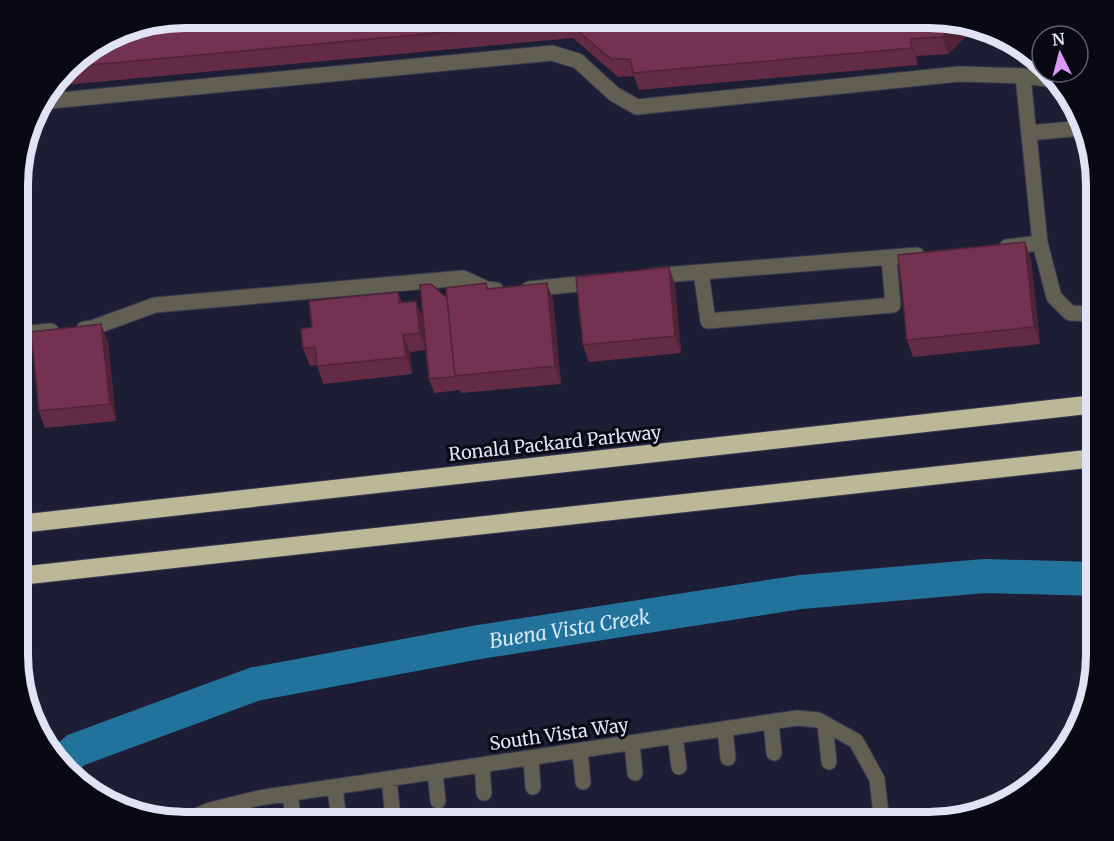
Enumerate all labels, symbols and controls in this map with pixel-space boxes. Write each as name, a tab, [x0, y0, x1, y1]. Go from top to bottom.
north arrow	[1030, 24, 1090, 84]
text: N	[1051, 28, 1066, 50]
street label: Ronald Packard Parkway	[447, 420, 663, 466]
water label: Buena Vista Creek	[487, 603, 651, 653]
street label: South Vista Way	[488, 713, 631, 755]

